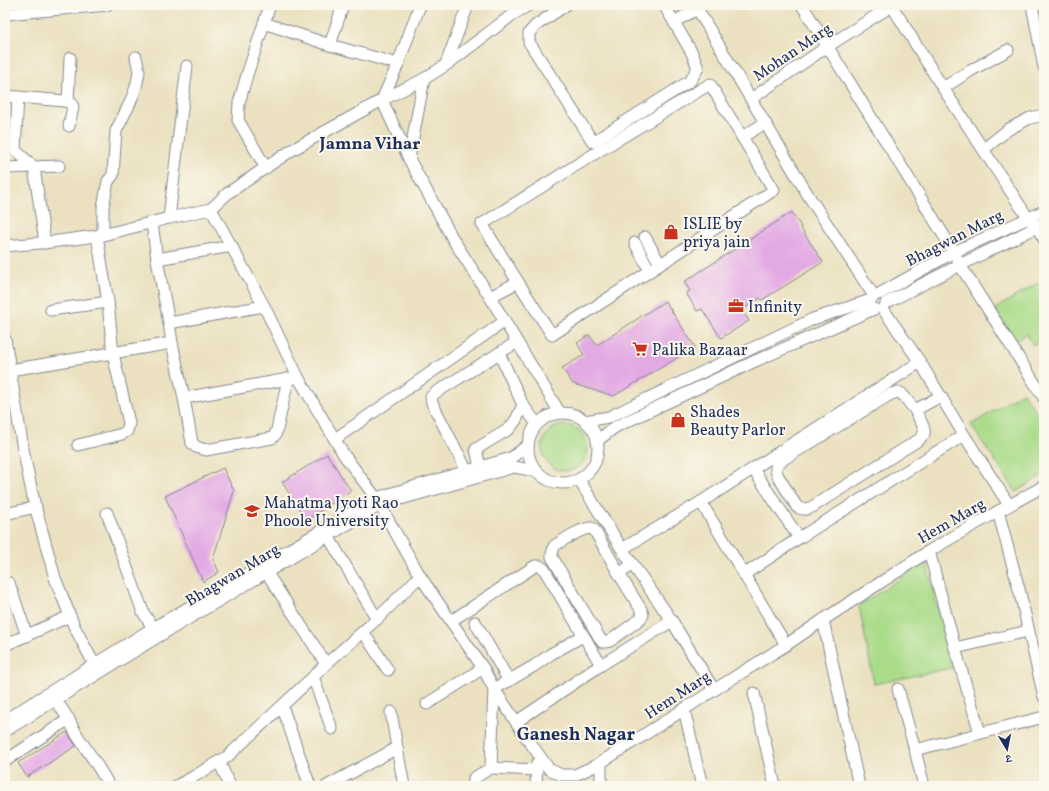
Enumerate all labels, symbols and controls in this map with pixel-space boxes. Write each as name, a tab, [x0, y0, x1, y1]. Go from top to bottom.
street label: Mohan Marg	[749, 18, 837, 87]
district label: Jamna Vihar	[319, 133, 420, 156]
street label: Bhagwan Marg	[902, 205, 1007, 273]
place label: ISLIE by priya jain	[683, 214, 750, 254]
shop icon: ISLIE by priya jain	[662, 223, 680, 241]
office icon: Infinity	[727, 297, 745, 315]
place label: Infinity	[748, 297, 802, 319]
supermarket icon: Palika Bazaar	[631, 340, 649, 358]
place label: Palika Bazaar	[652, 340, 748, 362]
place label: Shades Beauty Parlor	[690, 402, 786, 442]
shop icon: Shades Beauty Parlor	[669, 411, 687, 429]
place label: Mahatma Jyoti Rao Phoole University	[264, 493, 398, 533]
street label: Hem Marg	[914, 494, 990, 550]
school or university icon: Mahatma Jyoti Rao Phoole University	[243, 502, 261, 520]
street label: Bhagwan Marg	[182, 539, 284, 613]
street label: Hem Marg	[641, 666, 715, 725]
district label: Ganesh Nagar	[517, 723, 636, 748]
north arrow	[987, 729, 1027, 769]
text: उ	[1003, 749, 1014, 765]

